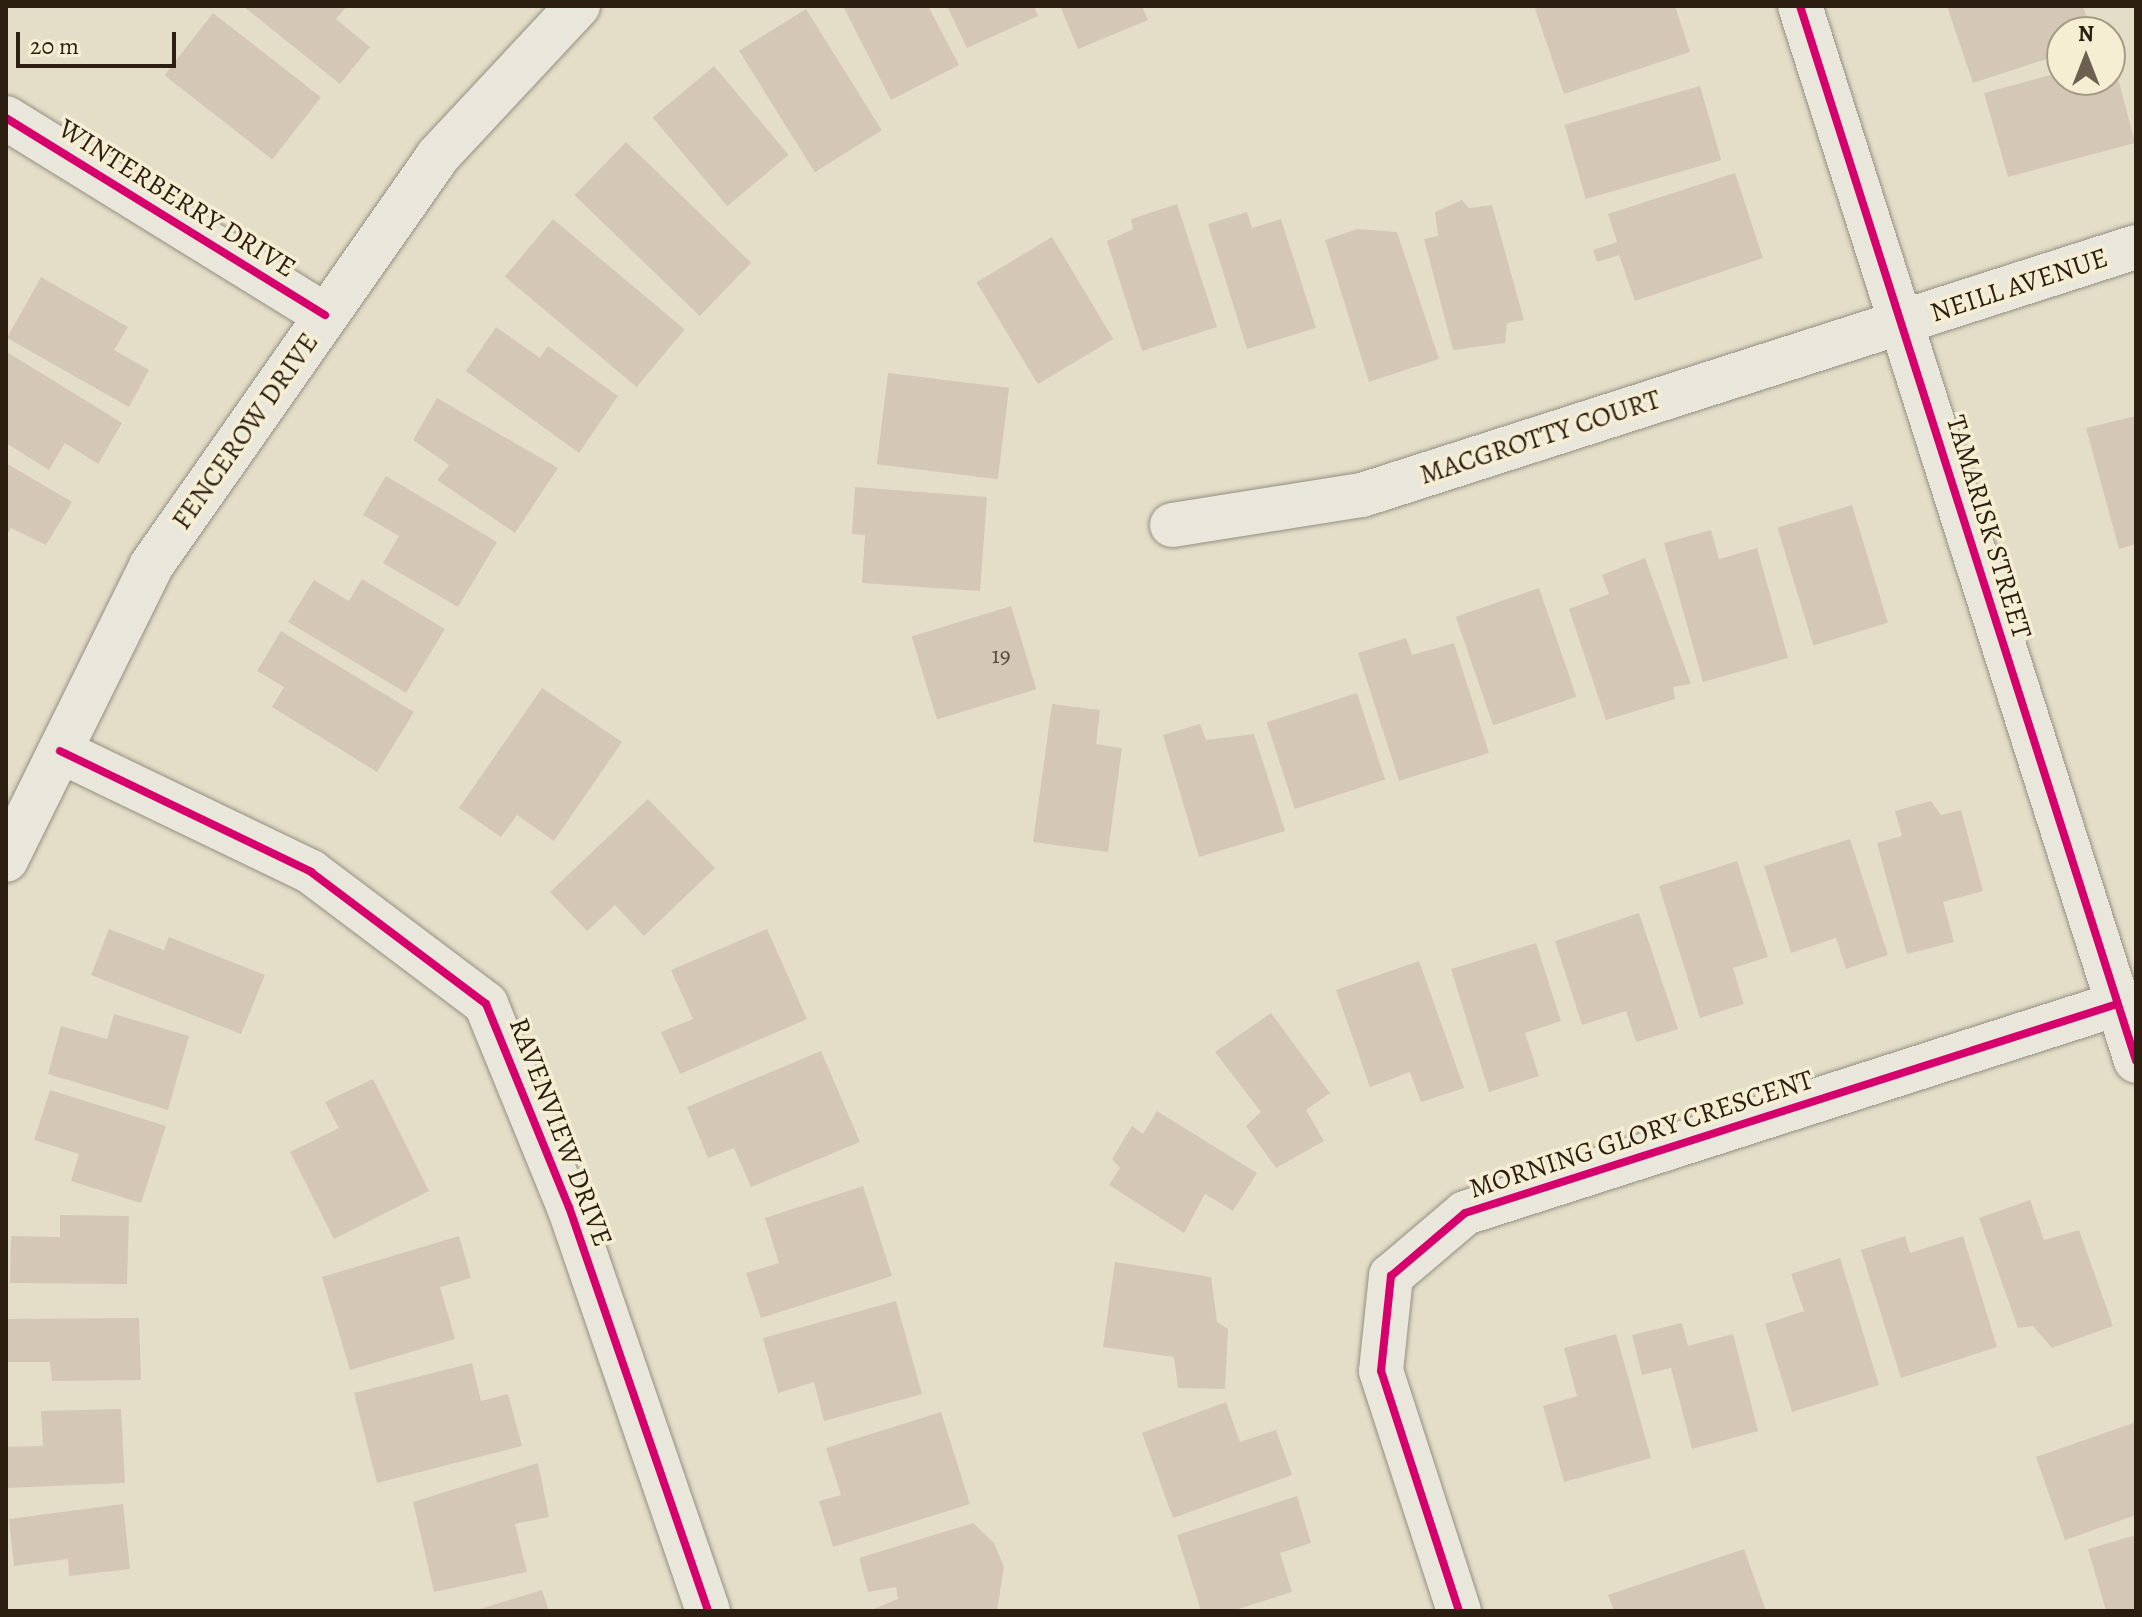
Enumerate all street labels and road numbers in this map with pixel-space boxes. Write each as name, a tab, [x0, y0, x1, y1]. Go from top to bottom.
street label: WINTERBERRY DRIVE	[52, 111, 302, 285]
street label: NEILL AVENUE	[1926, 240, 2112, 330]
street label: FENCEROW DRIVE	[165, 326, 325, 536]
street label: MACGROTTY COURT	[1415, 382, 1665, 492]
street label: TAMARISK STREET	[1939, 411, 2039, 643]
street label: RAVENVIEW DRIVE	[502, 1013, 620, 1251]
street label: MORNING GLORY CRESCENT	[1465, 1062, 1817, 1206]

